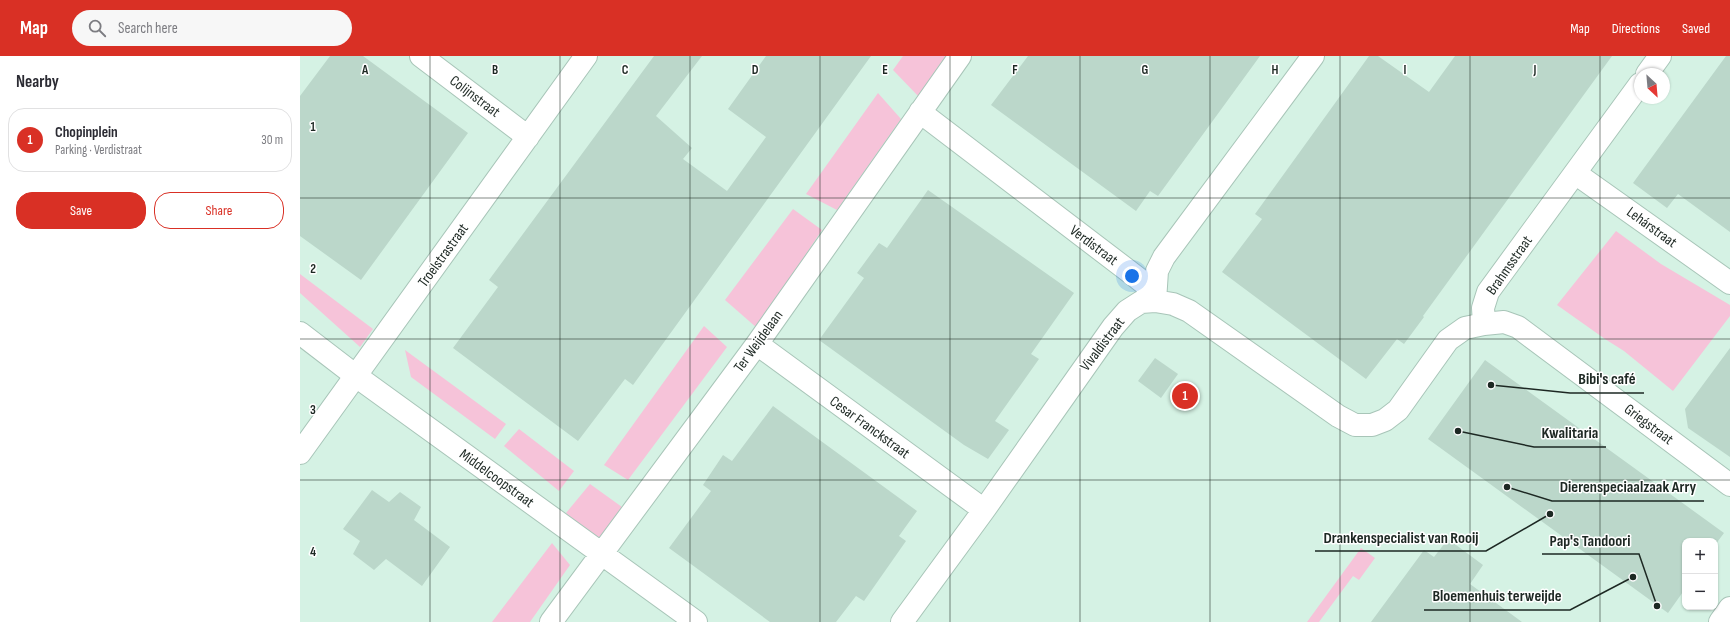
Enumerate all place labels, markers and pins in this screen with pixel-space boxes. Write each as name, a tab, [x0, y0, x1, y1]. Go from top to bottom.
callout: Bibi's café	[1570, 365, 1644, 393]
pin: 1	[1172, 381, 1198, 411]
callout: Kwalitaria	[1534, 419, 1606, 447]
callout: Dierenspeciaalzaak Arry	[1552, 473, 1704, 501]
callout: Drankenspecialist van Rooij	[1315, 523, 1486, 551]
callout: Pap's Tandoori	[1542, 526, 1639, 554]
callout: Bloemenhuis terweijde	[1424, 582, 1570, 610]

